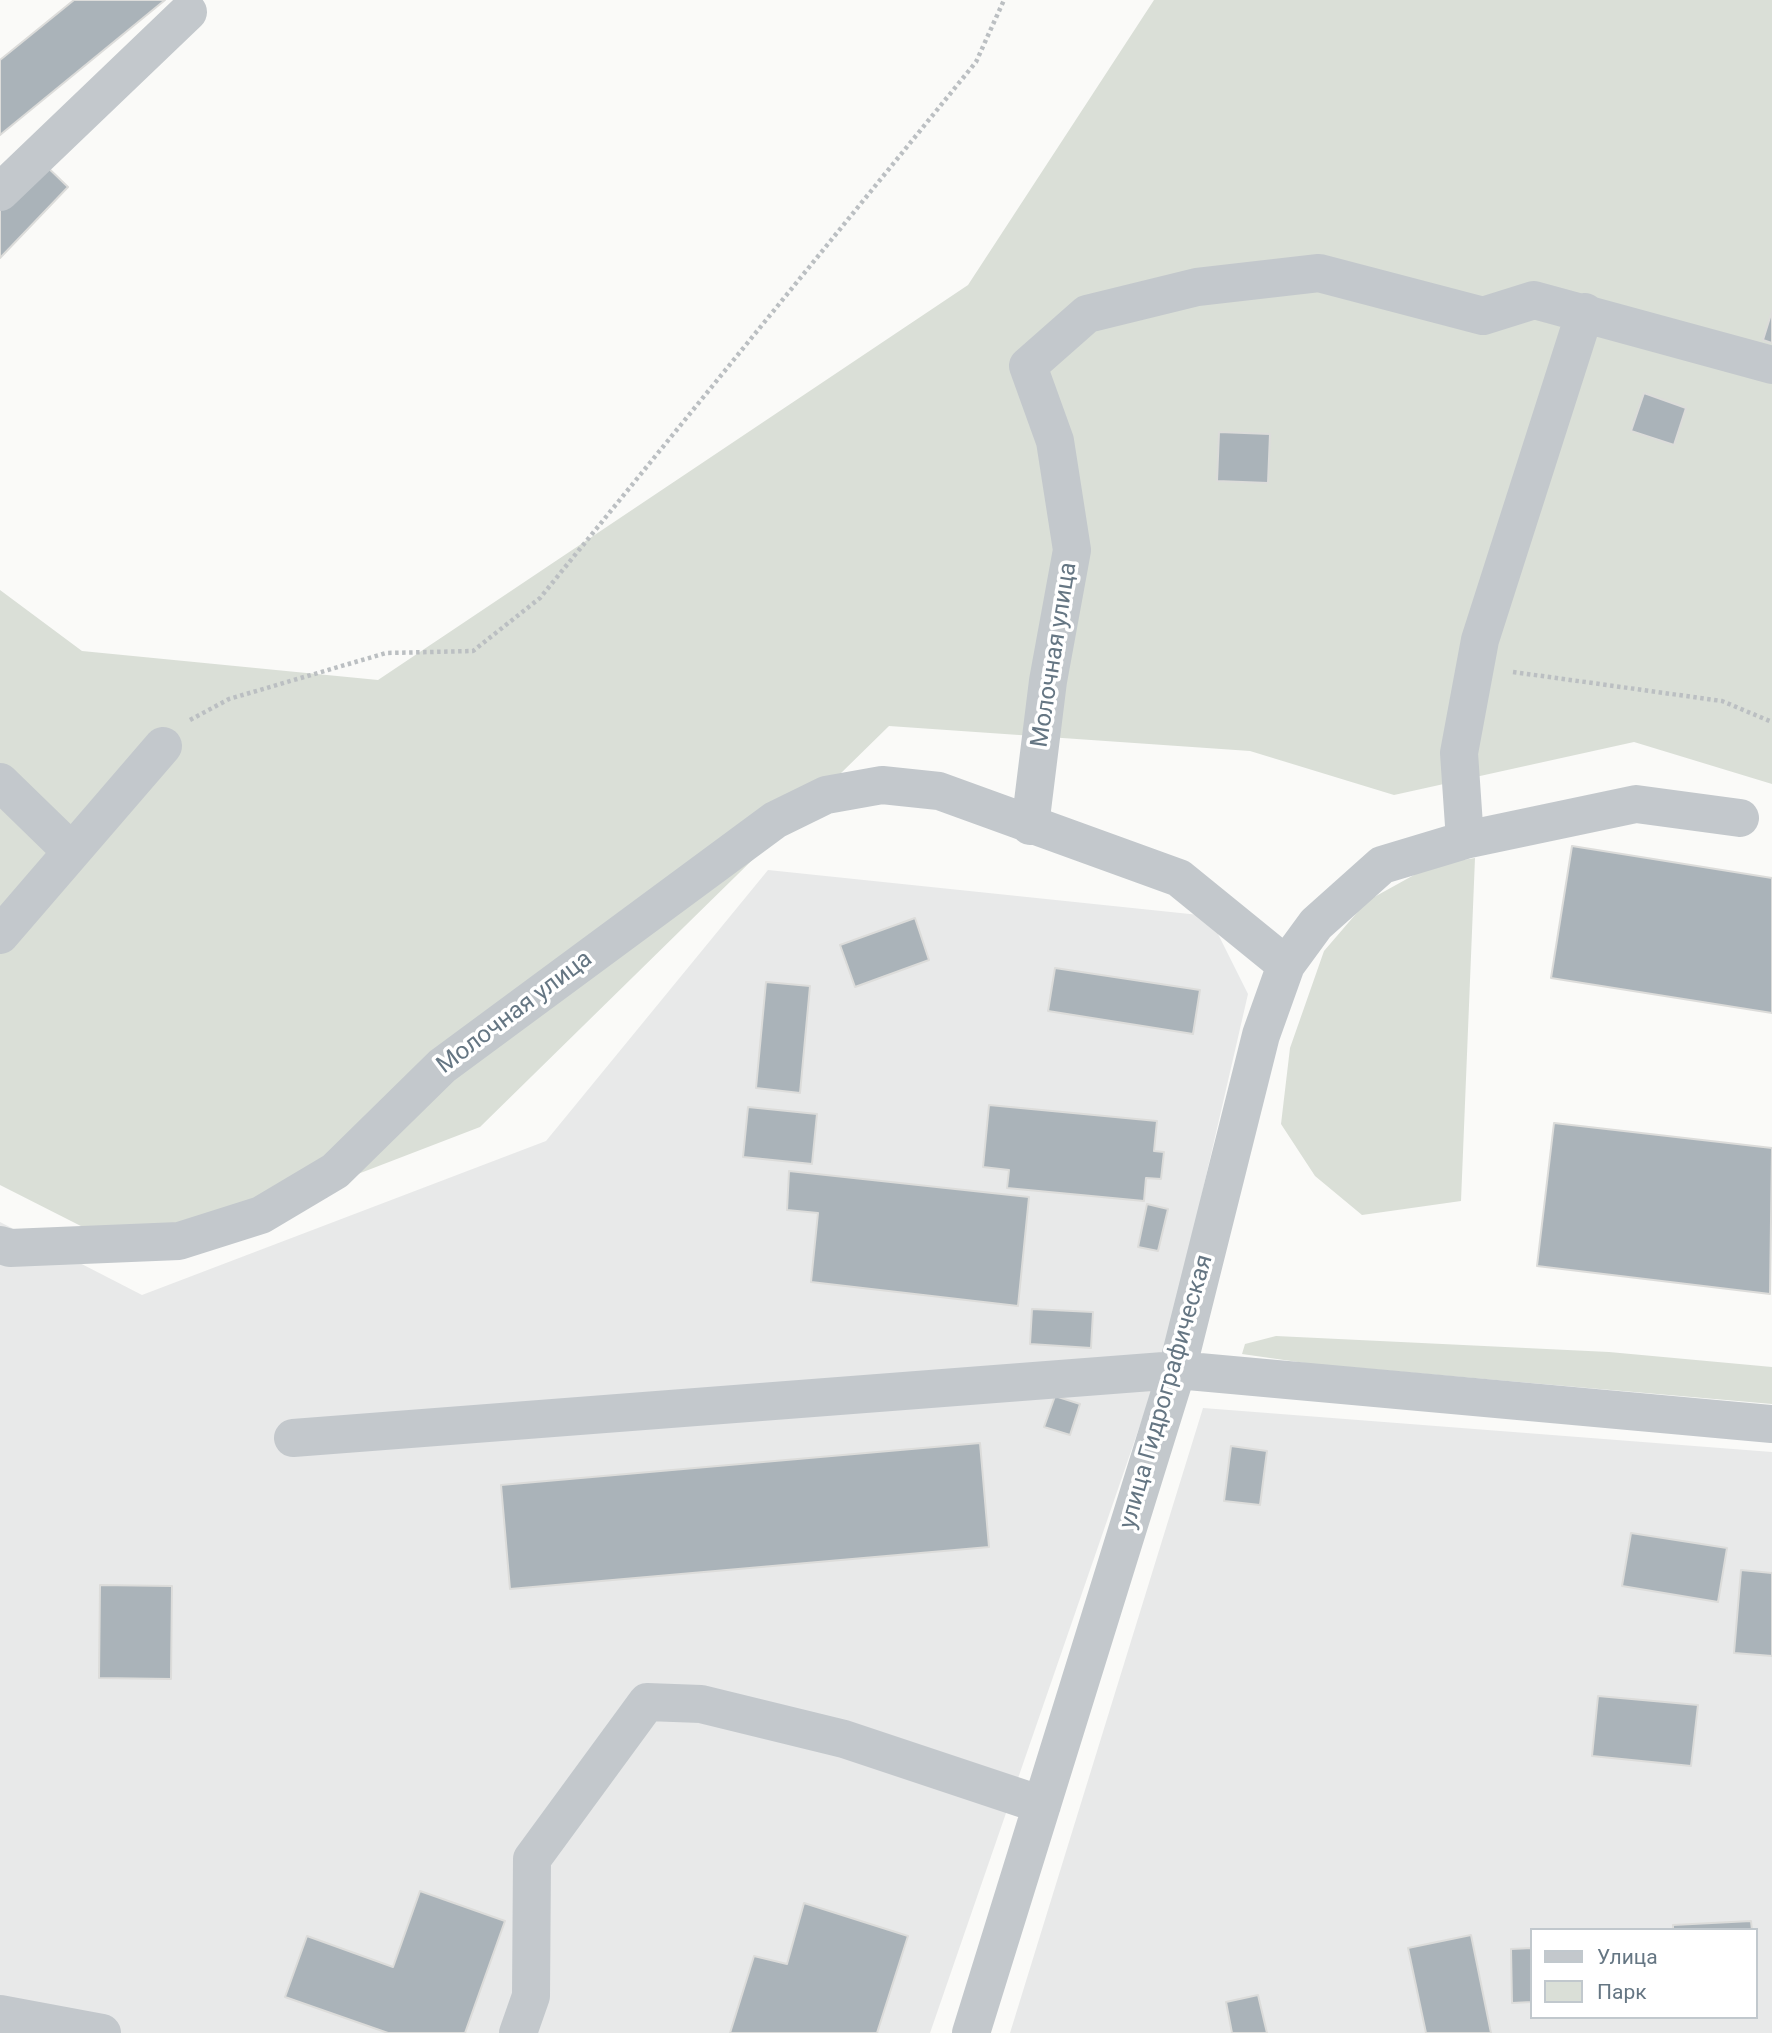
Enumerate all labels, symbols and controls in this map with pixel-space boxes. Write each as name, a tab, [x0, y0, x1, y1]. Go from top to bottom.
street label: Молочная улица	[1026, 560, 1084, 750]
street label: Молочная улица	[432, 945, 598, 1081]
street label: улица Гидрографическая	[1114, 1252, 1220, 1532]
legend	[1530, 1928, 1758, 2019]
text: Улица	[1597, 1945, 1658, 1969]
text: Парк	[1597, 1980, 1647, 2004]

